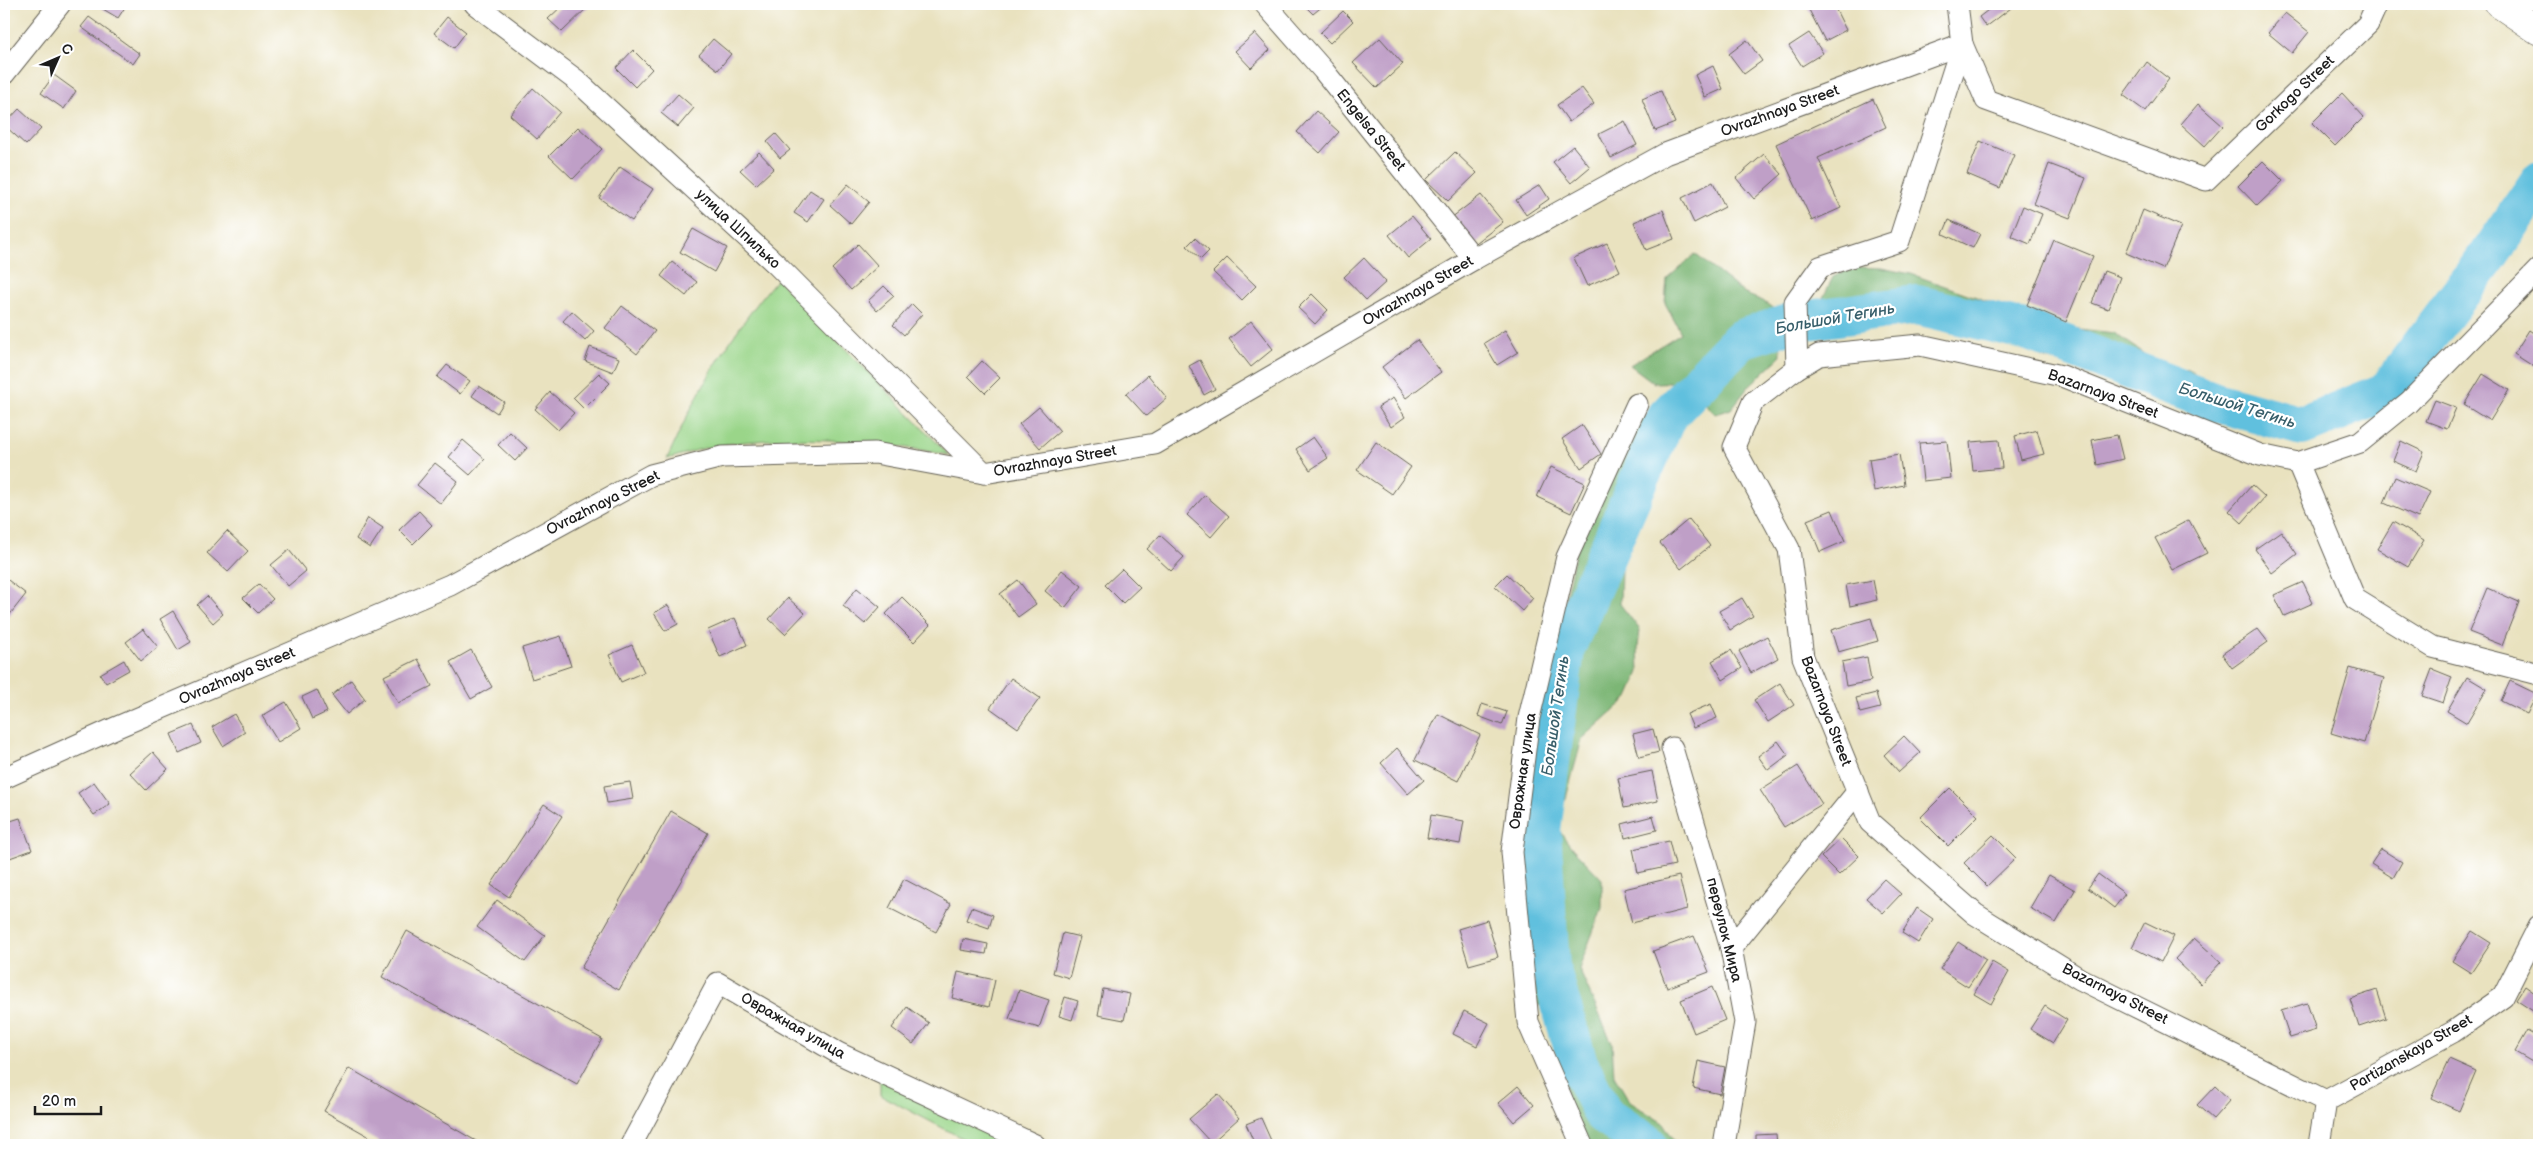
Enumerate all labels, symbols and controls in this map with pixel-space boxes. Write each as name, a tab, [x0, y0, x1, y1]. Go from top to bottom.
north arrow	[32, 32, 82, 82]
text: С	[57, 40, 76, 59]
street label: Gorkogo Street	[2251, 51, 2339, 137]
street label: Ovrazhnaya Street	[1718, 81, 1842, 141]
street label: Engelsa Street	[1332, 85, 1410, 175]
street label: улица Шпилько	[692, 185, 784, 273]
street label: Ovrazhnaya Street	[1359, 251, 1477, 330]
water label: Большой Тегинь	[1774, 299, 1896, 339]
street label: Bazarnaya Street	[2045, 365, 2161, 423]
water label: Большой Тегинь	[2176, 379, 2298, 433]
street label: Ovrazhnaya Street	[992, 441, 1118, 481]
street label: Ovrazhnaya Street	[543, 466, 663, 540]
street label: Ovrazhnaya Street	[176, 643, 298, 709]
street label: Bazarnaya Street	[1796, 653, 1856, 769]
water label: Большой Тегинь	[1538, 655, 1574, 777]
street label: Овражная улица	[1505, 711, 1541, 831]
street label: переулок Мира	[1702, 876, 1746, 985]
street label: Bazarnaya Street	[2059, 959, 2172, 1029]
street label: Овражная улица	[737, 988, 849, 1064]
street label: Partizanskaya Street	[2347, 1010, 2476, 1096]
scale bar	[35, 1084, 101, 1116]
text: 20 m	[42, 1092, 76, 1111]

